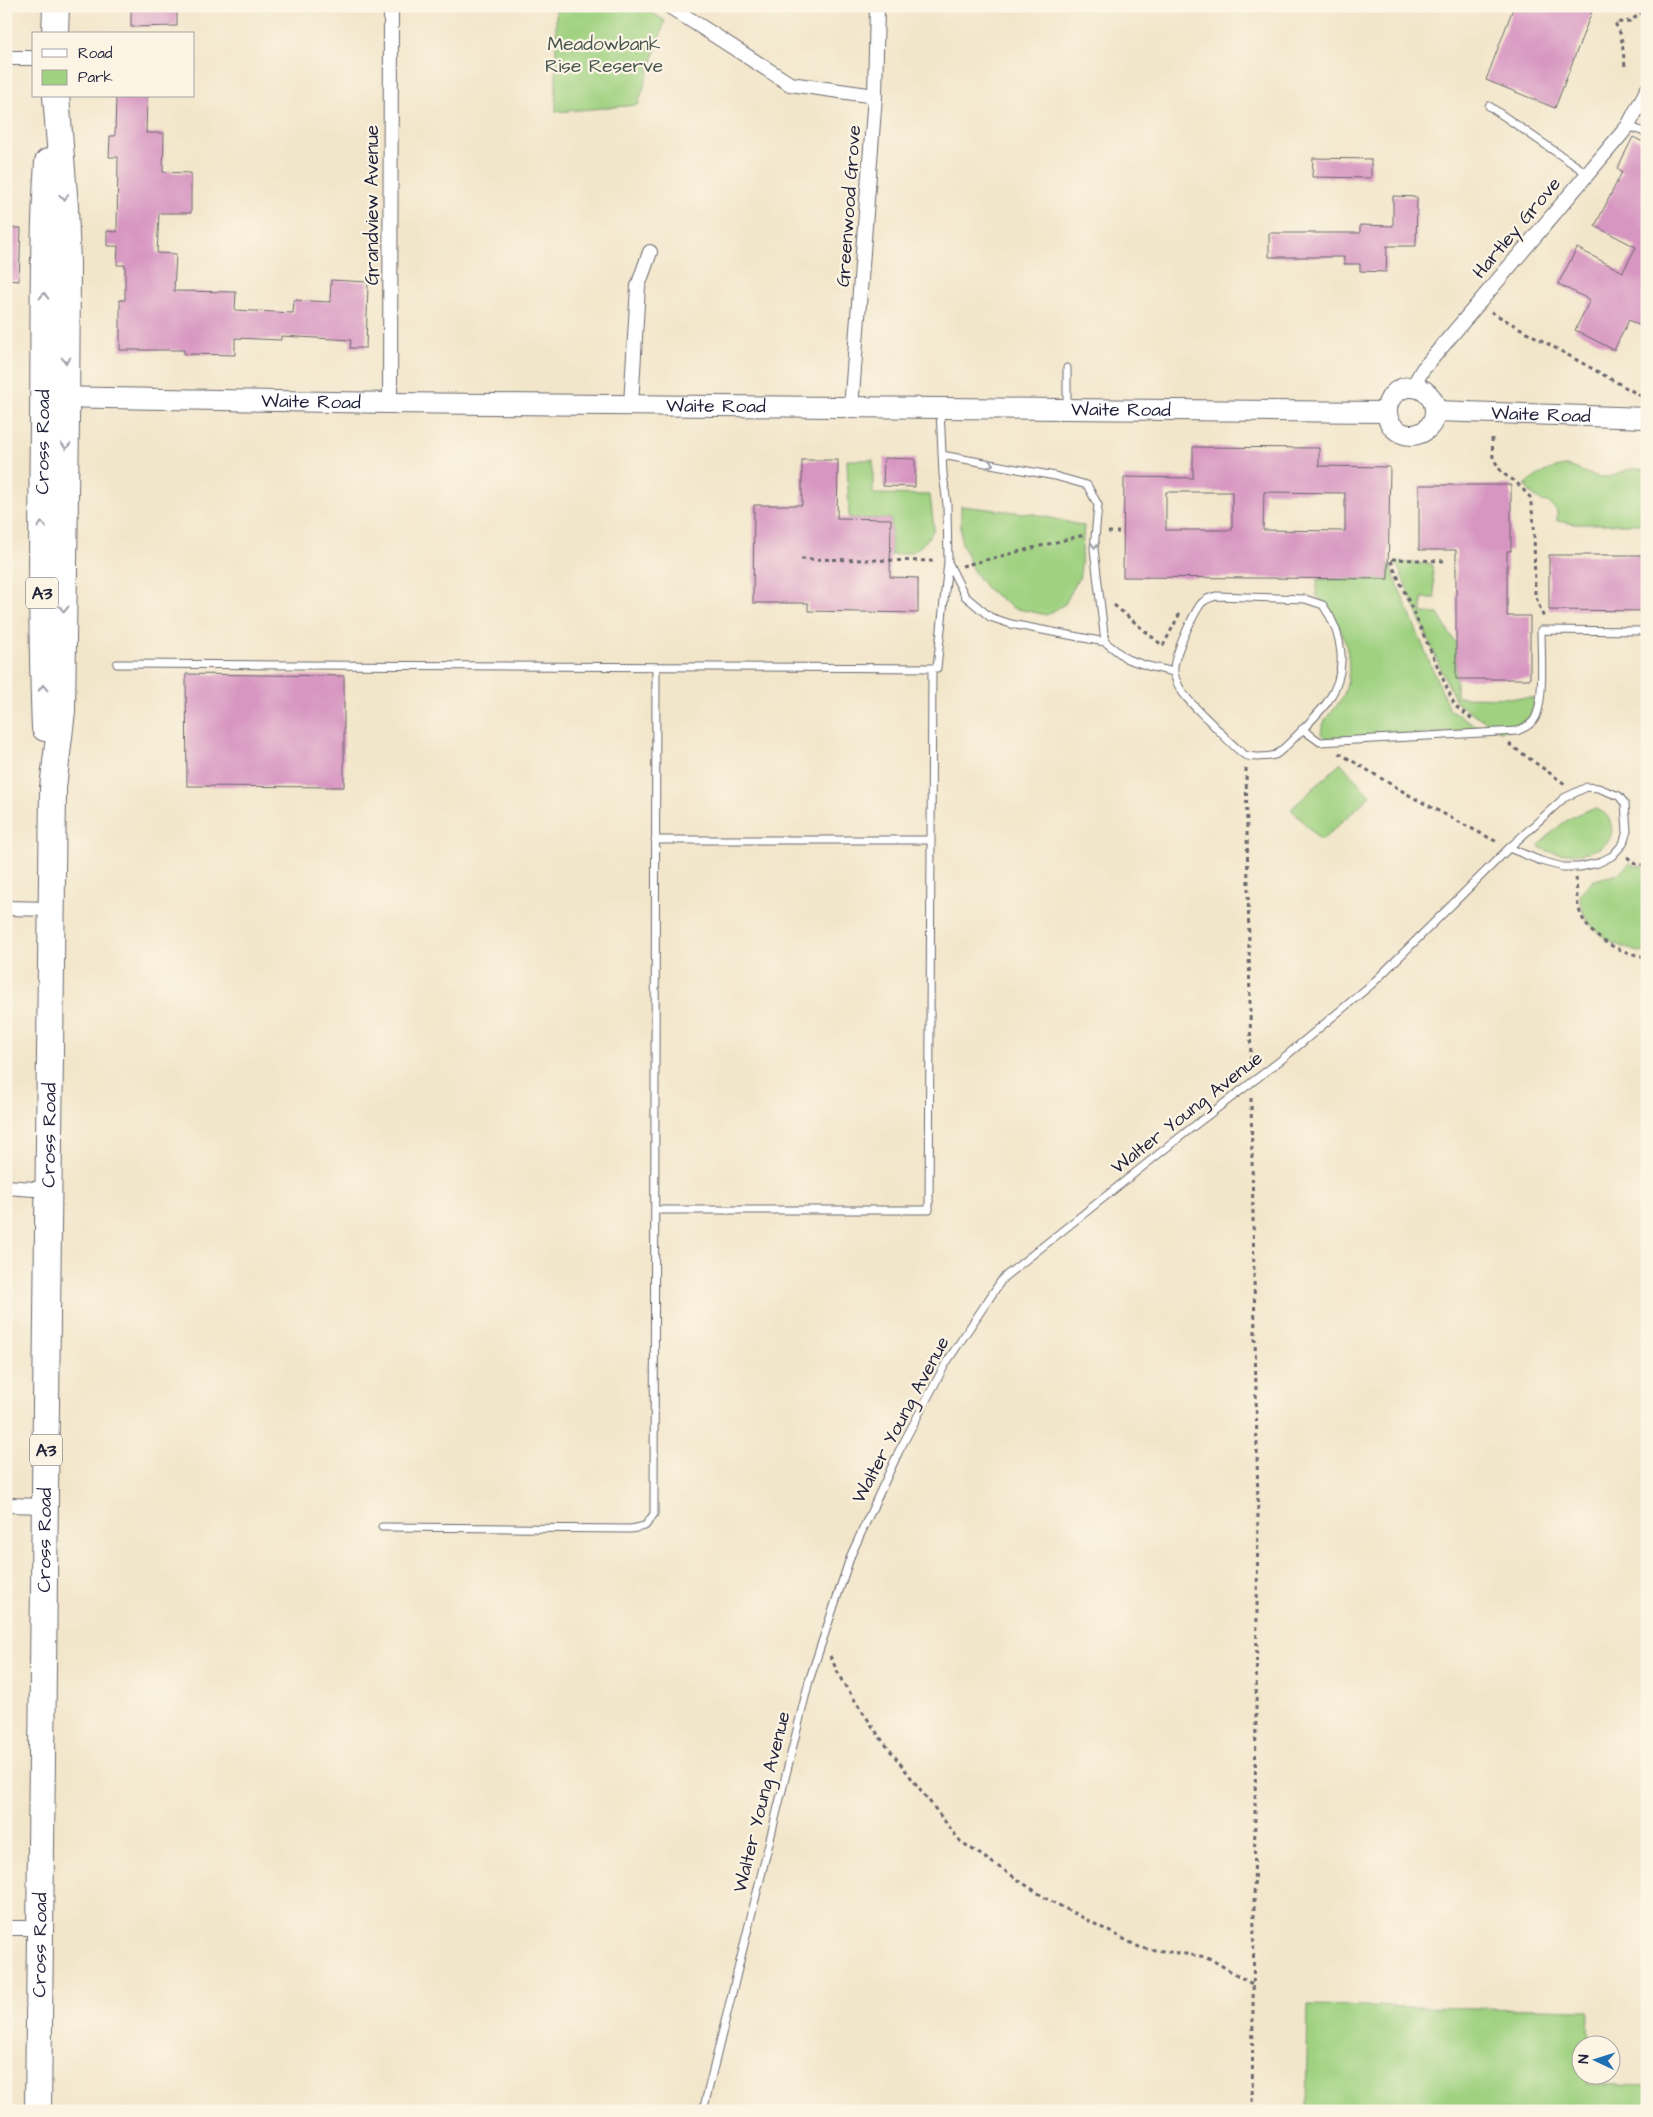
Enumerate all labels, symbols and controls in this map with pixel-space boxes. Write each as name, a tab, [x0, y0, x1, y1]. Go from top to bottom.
park label: Meadowbank Rise Reserve	[545, 31, 663, 80]
legend	[32, 32, 195, 98]
text: Road	[78, 43, 113, 64]
text: Park	[78, 67, 113, 88]
street label: Greenwood Grove	[830, 124, 868, 288]
street label: Grandview Avenue	[359, 125, 386, 285]
street label: Hartley Grove	[1466, 171, 1568, 285]
one-way arrow	[59, 193, 70, 201]
one-way arrow	[39, 292, 49, 300]
one-way arrow	[61, 356, 71, 364]
street label: Waite Road	[261, 387, 361, 416]
street label: Cross Road	[29, 389, 57, 495]
street label: Waite Road	[666, 392, 766, 420]
street label: Waite Road	[1071, 396, 1171, 424]
street label: Waite Road	[1491, 399, 1591, 430]
one-way arrow	[61, 443, 71, 451]
one-way arrow	[985, 458, 994, 468]
one-way arrow	[37, 521, 47, 528]
one-way arrow	[1090, 542, 1100, 549]
road number: A3	[26, 578, 58, 608]
one-way arrow	[59, 606, 69, 613]
one-way arrow	[38, 683, 49, 691]
street label: Walter Young Avenue	[1106, 1045, 1269, 1182]
street label: Cross Road	[35, 1082, 63, 1188]
street label: Walter Young Avenue	[845, 1332, 957, 1509]
road number: A3	[30, 1434, 62, 1466]
street label: Cross Road	[30, 1487, 59, 1593]
street label: Walter Young Avenue	[726, 1709, 799, 1896]
street label: Cross Road	[26, 1892, 54, 1998]
north arrow	[1570, 2034, 1620, 2084]
text: N	[1574, 2054, 1594, 2064]

